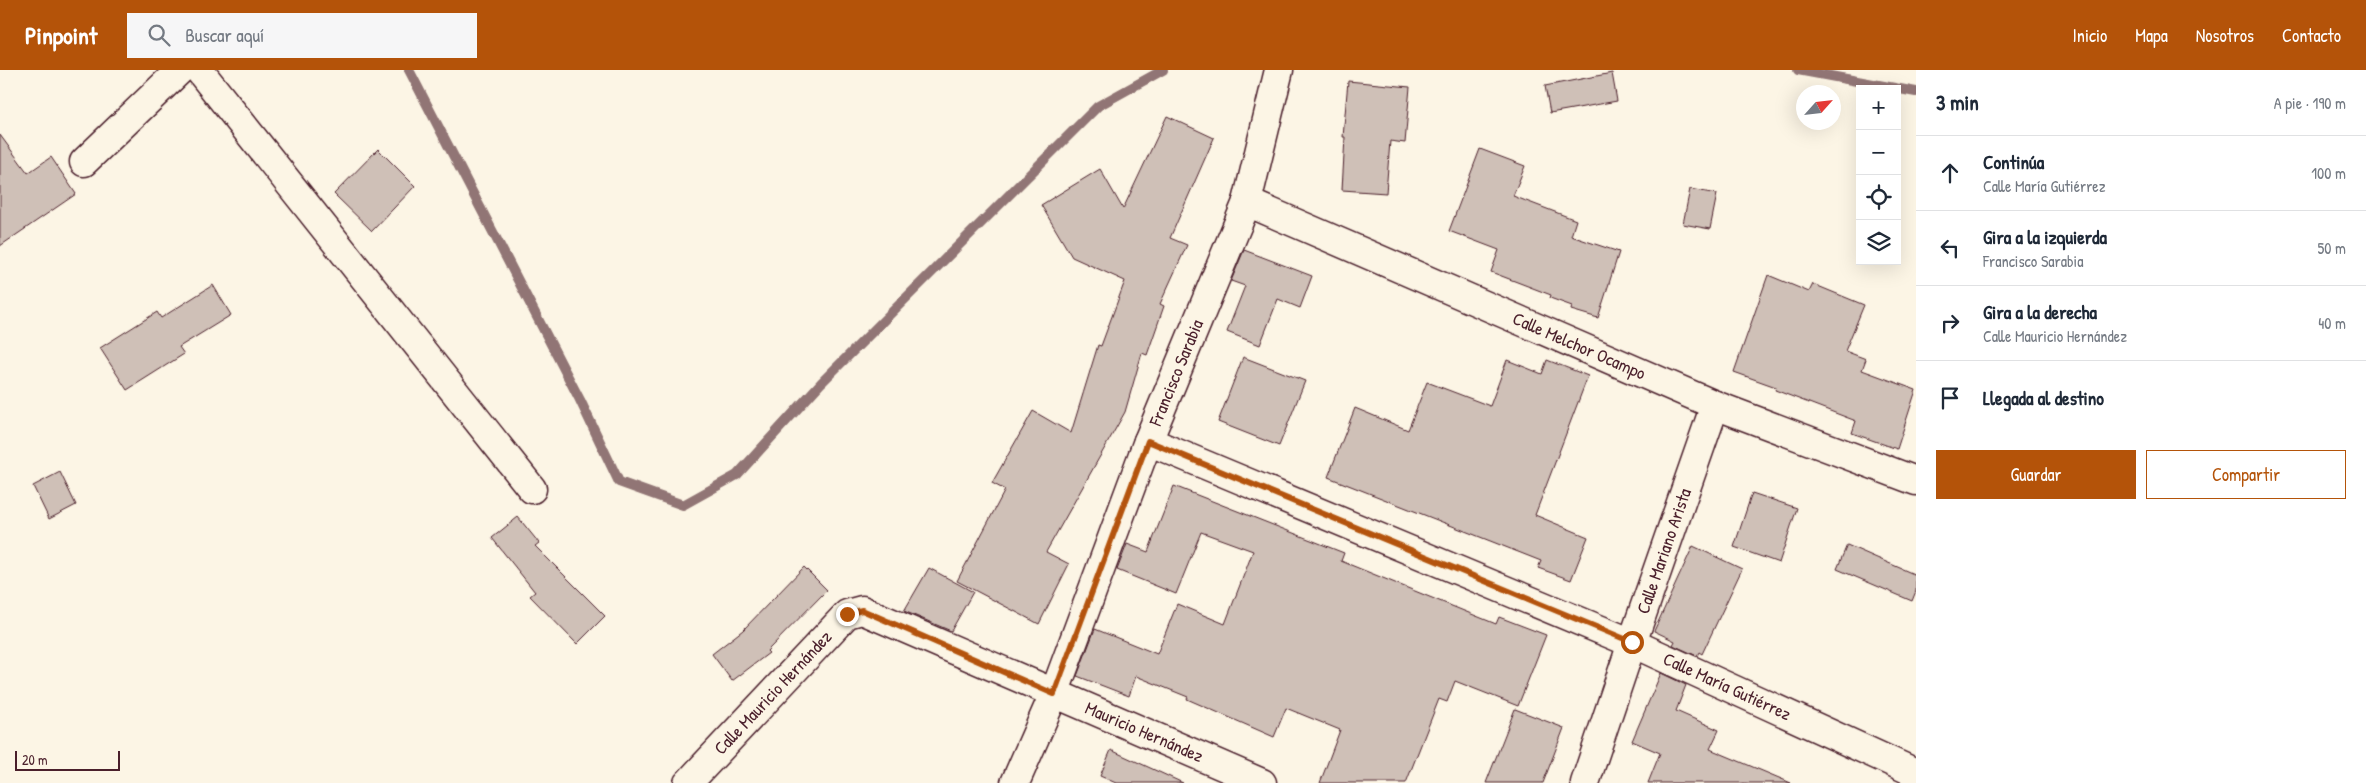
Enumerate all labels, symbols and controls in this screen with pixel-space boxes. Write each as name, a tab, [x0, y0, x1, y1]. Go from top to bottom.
search box	[127, 13, 477, 58]
text: Pinpoint	[25, 19, 97, 51]
icon: search	[145, 21, 173, 49]
text: Buscar aquí	[185, 22, 264, 48]
text: Inicio	[2073, 23, 2107, 48]
text: Mapa	[2135, 23, 2168, 48]
text: Nosotros	[2196, 23, 2254, 48]
text: Contacto	[2282, 23, 2341, 48]
north arrow	[1796, 85, 1841, 130]
map controls	[1856, 85, 1901, 265]
button: +	[1856, 85, 1901, 130]
text: 3 min	[1936, 88, 1979, 117]
text: A pie · 190 m	[2274, 92, 2346, 114]
button: −	[1856, 130, 1901, 175]
text: Continúa	[1983, 149, 2044, 175]
icon: ahead	[1936, 159, 1964, 187]
text: 100 m	[2311, 162, 2346, 184]
button: locate	[1856, 175, 1901, 220]
text: Calle María Gutiérrez	[1983, 175, 2106, 197]
button: layers	[1856, 220, 1901, 265]
text: Gira a la izquierda	[1983, 224, 2107, 250]
icon: left	[1936, 234, 1964, 262]
text: 50 m	[2318, 237, 2346, 259]
text: Francisco Sarabia	[1983, 250, 2083, 272]
text: Gira a la derecha	[1983, 299, 2097, 325]
street label: Calle Melchor Ocampo	[1509, 306, 1650, 385]
icon: right	[1936, 309, 1964, 337]
text: 40 m	[2318, 312, 2346, 334]
street label: Francisco Sarabia	[1142, 315, 1209, 430]
text: Calle Mauricio Hernández	[1983, 325, 2127, 347]
icon: arrive	[1936, 384, 1964, 412]
text: Llegada al destino	[1983, 385, 2104, 411]
button: Guardar	[1936, 450, 2136, 499]
button: Compartir	[2146, 450, 2346, 499]
street label: Calle Mariano Arista	[1630, 485, 1697, 617]
route end	[836, 603, 859, 626]
street label: Calle Mauricio Hernández	[708, 624, 837, 760]
route start	[1621, 631, 1644, 654]
street label: Calle María Gutiérrez	[1659, 646, 1795, 726]
street label: Mauricio Hernández	[1081, 695, 1208, 768]
scale bar	[15, 748, 120, 771]
text: 20 m	[22, 750, 48, 769]

